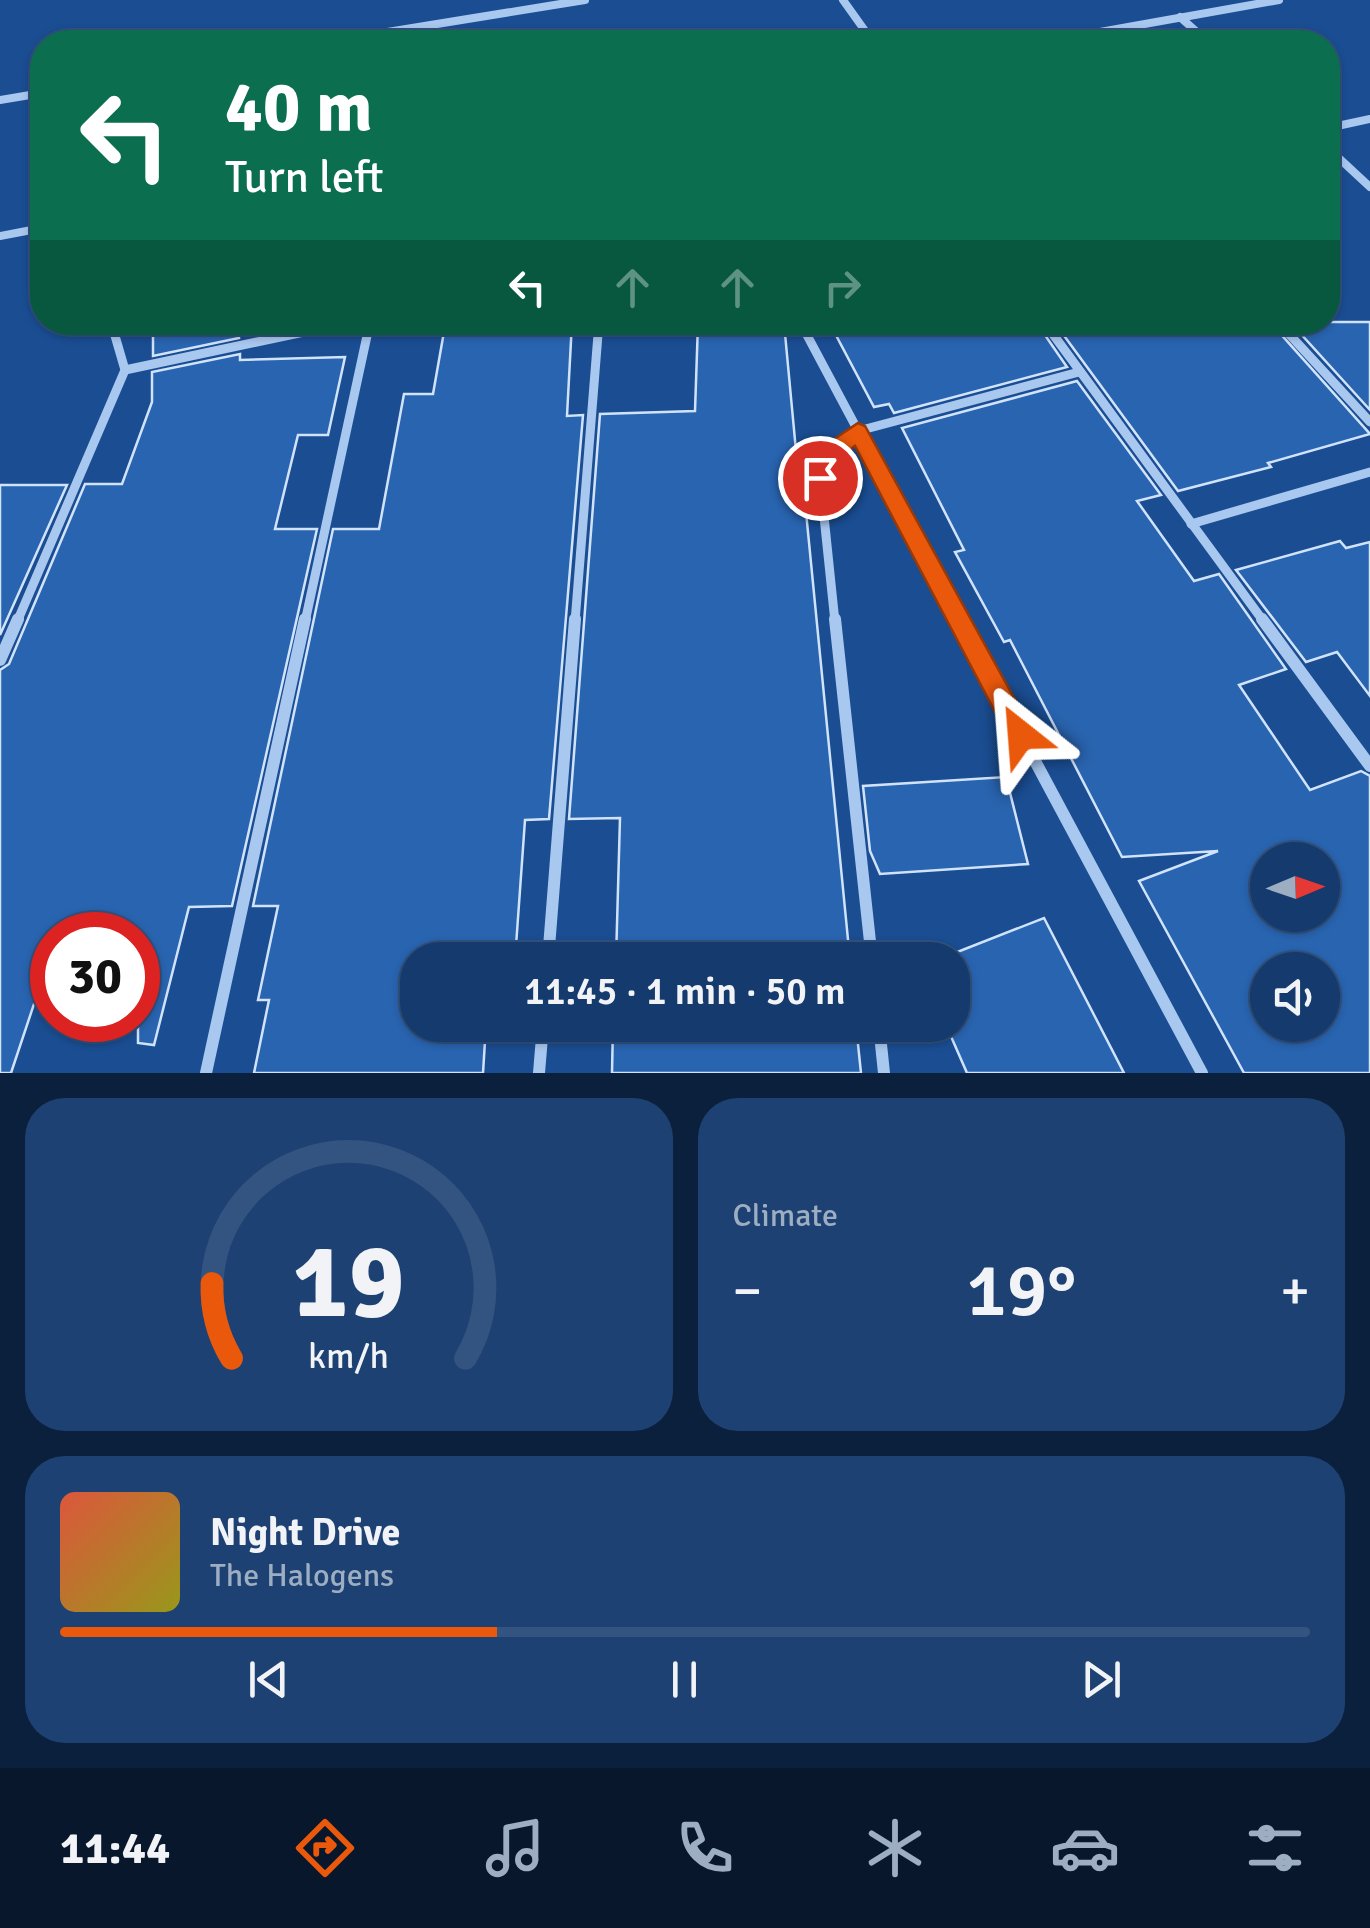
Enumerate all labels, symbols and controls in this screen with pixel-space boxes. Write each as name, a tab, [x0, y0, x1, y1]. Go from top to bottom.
text: 40 m	[225, 64, 373, 150]
icon: left	[60, 70, 190, 200]
text: Turn left	[225, 150, 384, 205]
icon: left	[500, 260, 555, 315]
icon: ahead	[605, 260, 660, 315]
icon: ahead	[710, 260, 765, 315]
icon: right	[815, 260, 870, 315]
pin	[778, 436, 863, 521]
icon: arrive	[793, 451, 848, 506]
position arrow	[969, 683, 1073, 787]
north arrow	[1250, 842, 1340, 932]
map controls	[1250, 842, 1340, 1042]
speed limit sign: 30	[30, 912, 160, 1042]
button: sound	[1250, 952, 1340, 1042]
text: 11:45 · 1 min · 50 m	[524, 968, 846, 1015]
text: Climate	[733, 1196, 838, 1235]
text: 19	[293, 1218, 405, 1346]
text: 19°	[966, 1244, 1076, 1337]
text: −	[733, 1257, 762, 1325]
text: +	[1280, 1257, 1310, 1325]
text: km/h	[308, 1334, 389, 1378]
text: Night Drive	[210, 1509, 400, 1556]
text: The Halogens	[210, 1556, 394, 1595]
icon: previous	[241, 1652, 296, 1707]
icon: pause	[657, 1652, 712, 1707]
icon: next	[1074, 1652, 1129, 1707]
icon: directions	[290, 1813, 360, 1883]
icon: music	[480, 1813, 550, 1883]
icon: phone	[670, 1813, 740, 1883]
icon: climate	[860, 1813, 930, 1883]
icon: car	[1050, 1813, 1120, 1883]
icon: filters	[1240, 1813, 1310, 1883]
text: 11:44	[60, 1821, 170, 1876]

